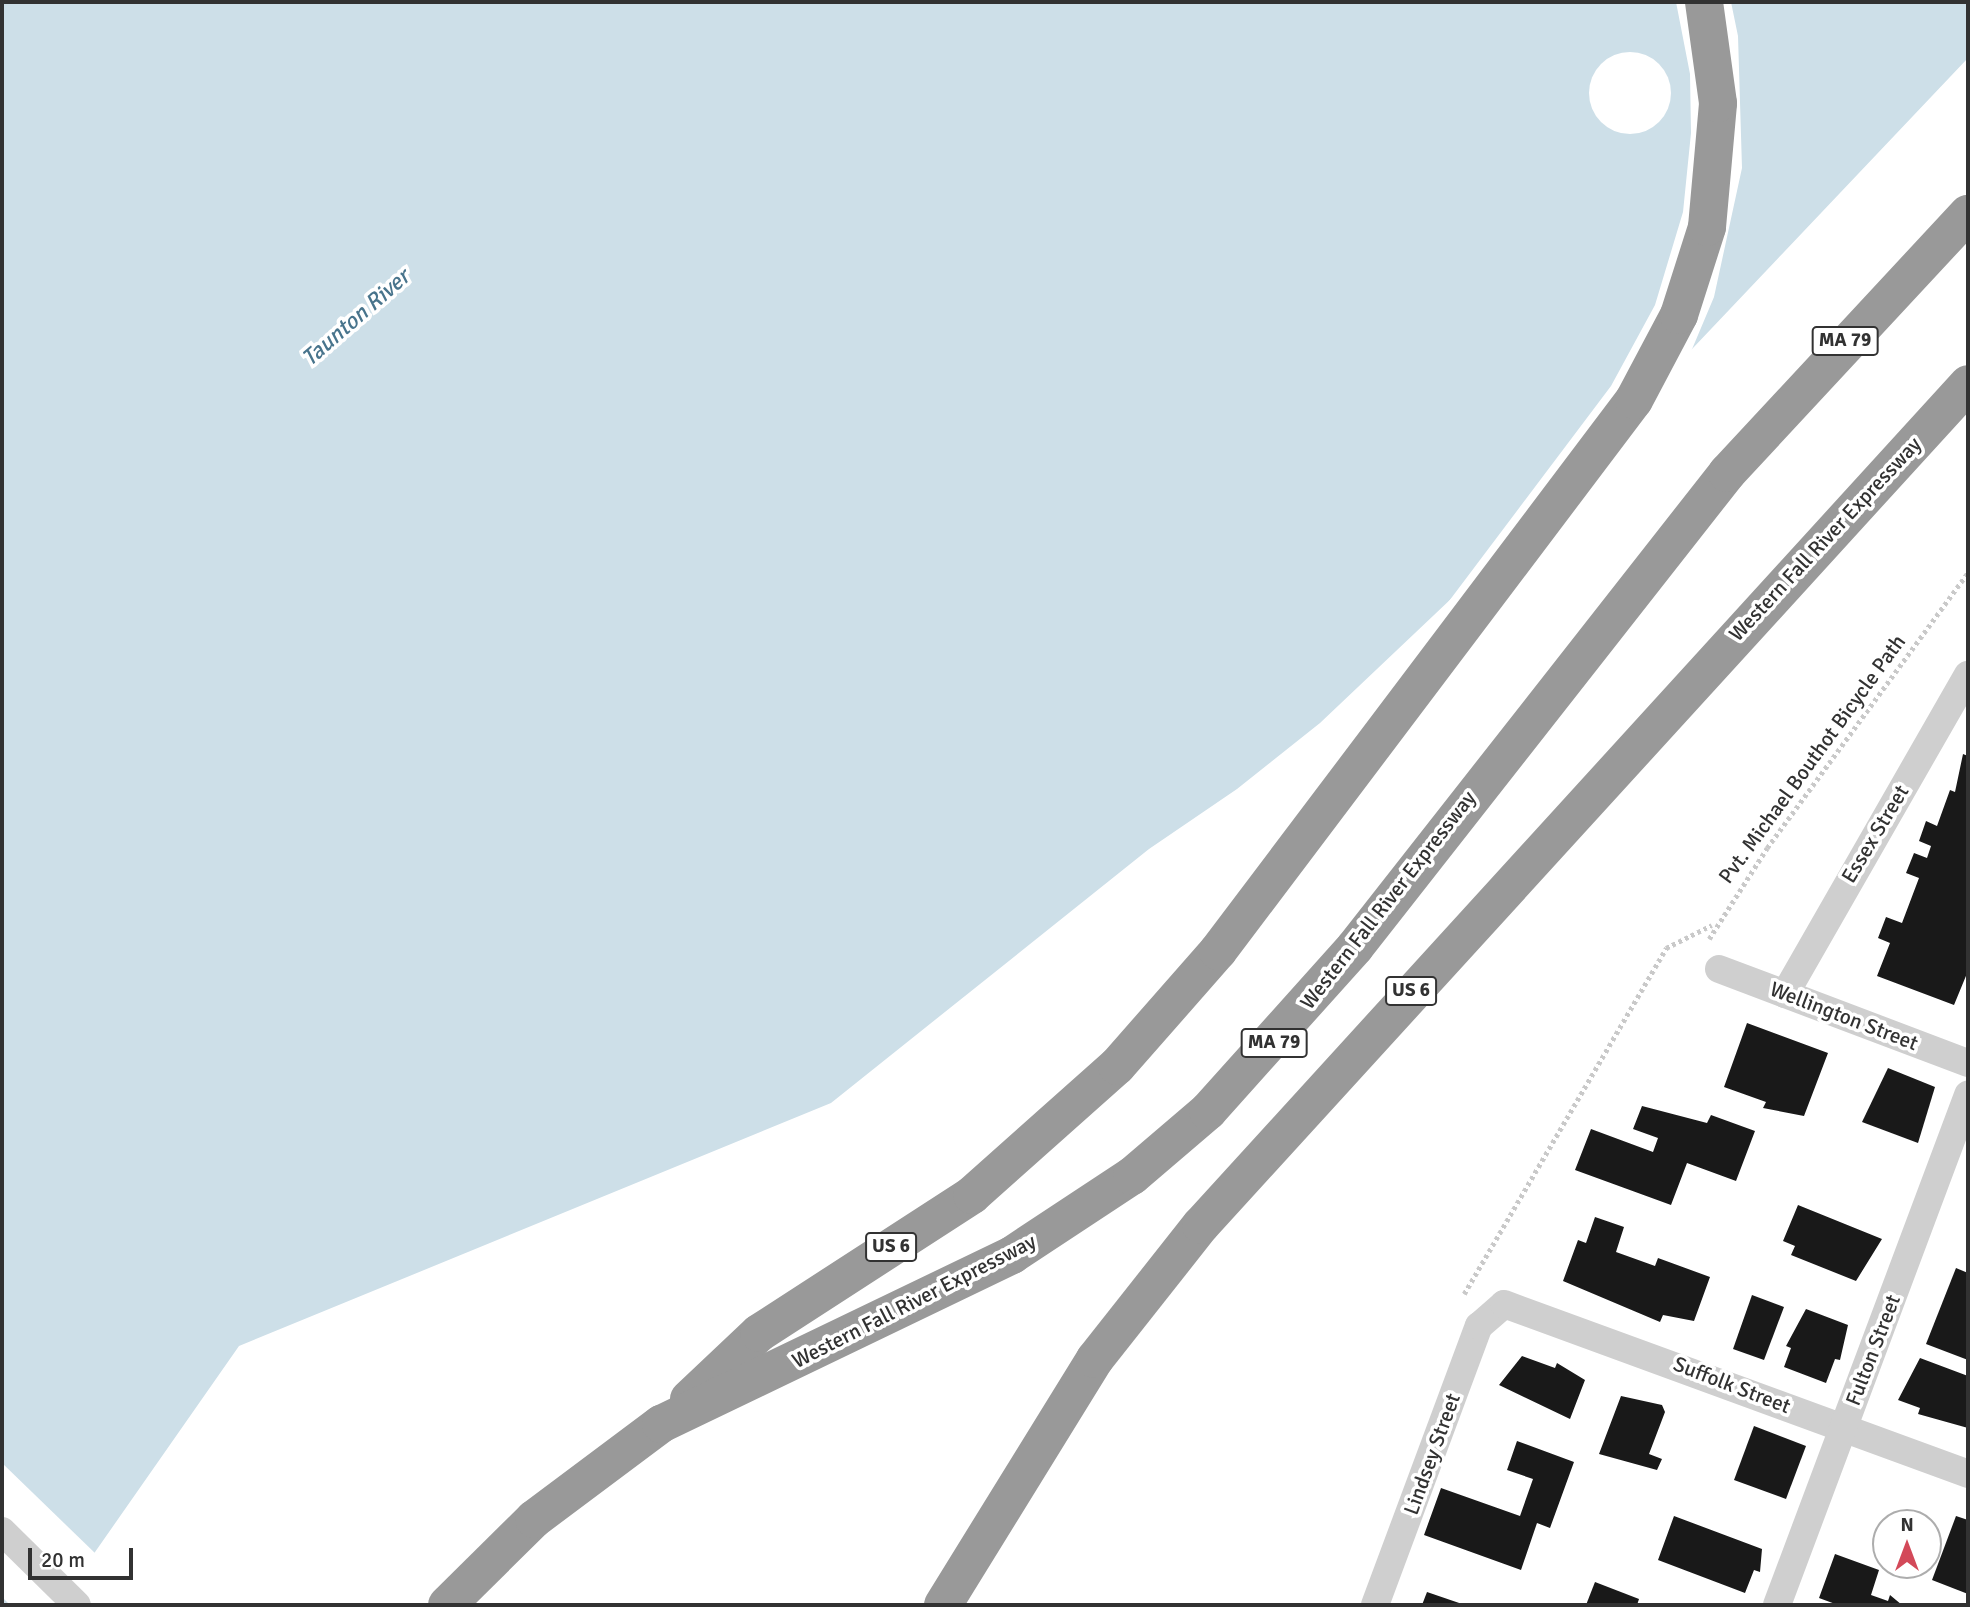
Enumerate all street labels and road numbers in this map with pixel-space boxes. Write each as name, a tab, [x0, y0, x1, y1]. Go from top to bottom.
road number: MA 79	[1810, 326, 1880, 356]
street label: Western Fall River Expressway	[1724, 432, 1926, 646]
street label: Pvt. Michael Bouthot Bicycle Path	[1713, 630, 1911, 888]
street label: Essex Street	[1836, 780, 1914, 888]
street label: Western Fall River Expressway	[1295, 786, 1481, 1014]
road number: US 6	[1385, 976, 1437, 1007]
street label: Wellington Street	[1766, 976, 1922, 1056]
road number: MA 79	[1239, 1028, 1309, 1058]
street label: Western Fall River Expressway	[788, 1228, 1040, 1374]
road number: US 6	[865, 1232, 917, 1262]
street label: Fulton Street	[1840, 1291, 1906, 1409]
street label: Suffolk Street	[1670, 1351, 1794, 1419]
street label: Lindsey Street	[1398, 1390, 1466, 1518]

